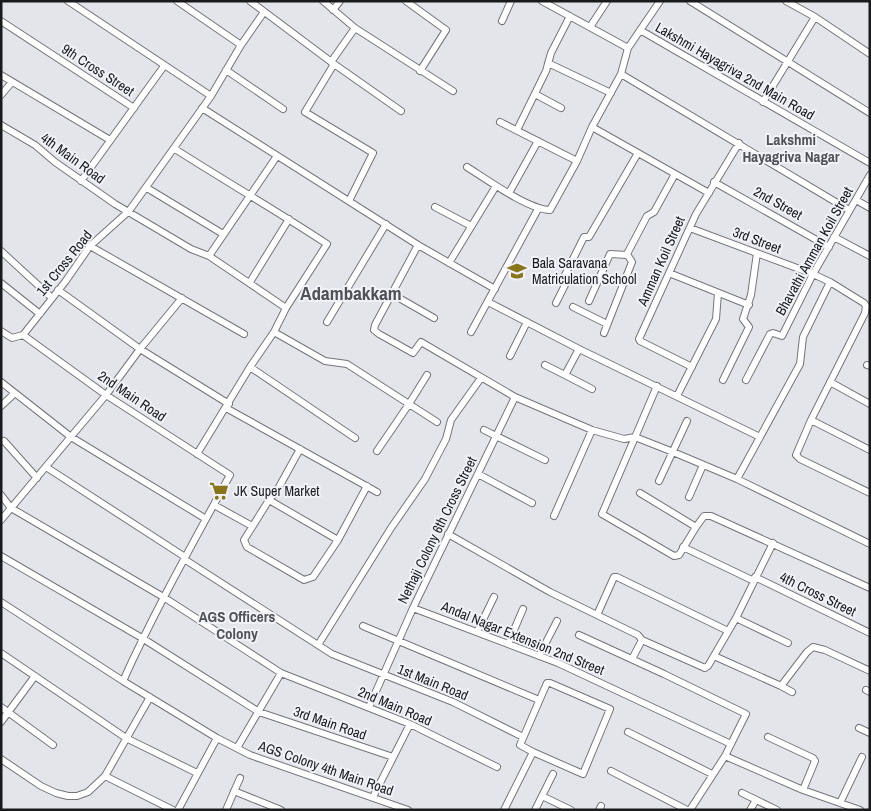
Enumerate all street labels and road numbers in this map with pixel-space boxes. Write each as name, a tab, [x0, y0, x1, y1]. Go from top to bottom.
street label: Lakshmi Hayagriva 2nd Main Road	[652, 18, 818, 124]
street label: 9th Cross Street	[58, 40, 138, 100]
street label: 4th Main Road	[37, 129, 109, 187]
street label: 2nd Street	[750, 182, 806, 224]
street label: Bhavathi Amman Koil Street	[771, 184, 857, 318]
street label: Amman Koil Street	[633, 213, 689, 310]
street label: 3rd Street	[730, 223, 784, 257]
street label: 1st Cross Road	[32, 227, 96, 299]
street label: 2nd Main Road	[94, 367, 170, 425]
street label: Nethaji Colony 6th Cross Street	[394, 454, 480, 606]
street label: 4th Cross Street	[777, 568, 859, 620]
street label: Andal Nagar Extension 2nd Street	[438, 597, 607, 679]
street label: 1st Main Road	[395, 660, 471, 704]
street label: 2nd Main Road	[355, 682, 435, 730]
street label: 3rd Main Road	[291, 702, 369, 744]
street label: AGS Colony 4th Main Road	[255, 736, 396, 800]

